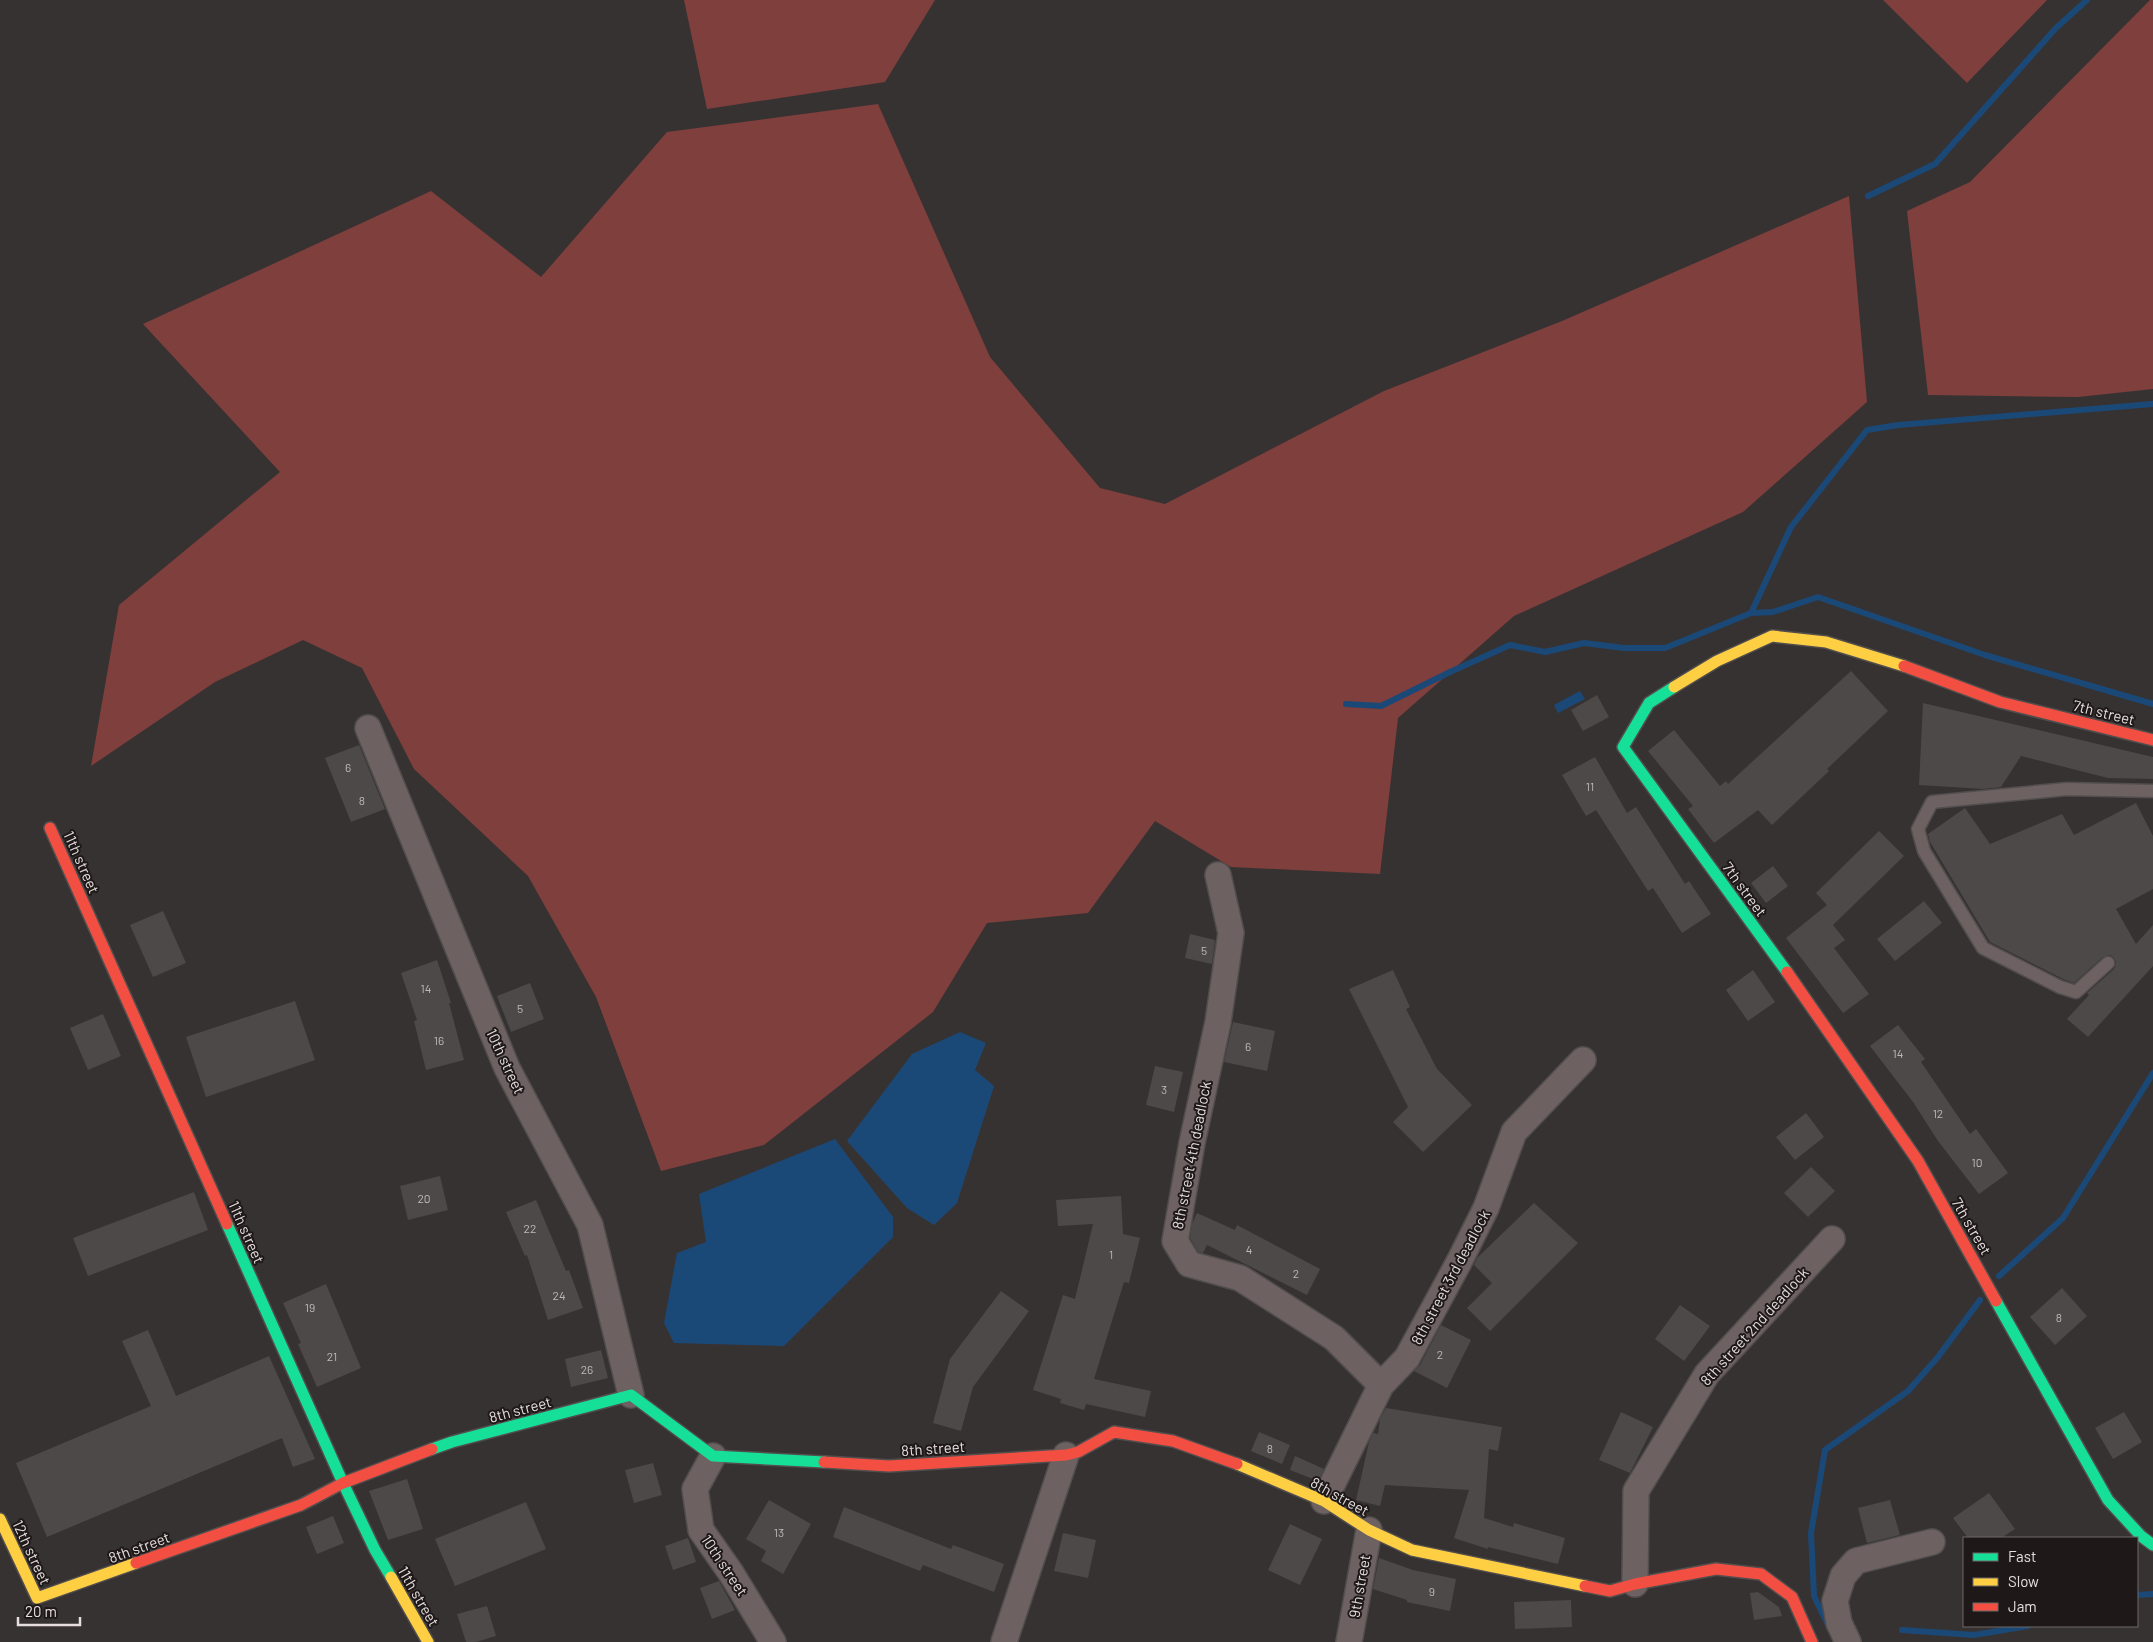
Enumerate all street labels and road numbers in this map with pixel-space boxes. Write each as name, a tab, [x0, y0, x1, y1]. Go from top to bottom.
street label: 7th street	[2071, 696, 2137, 728]
street label: 11th street	[60, 828, 104, 896]
street label: 7th street	[1719, 858, 1771, 920]
street label: 10th street	[483, 1026, 529, 1096]
street label: 8th street 4th deadlock	[1168, 1079, 1214, 1231]
street label: 7th street	[1948, 1194, 1996, 1258]
street label: 11th street	[225, 1198, 269, 1266]
street label: 8th street 3rd deadlock	[1407, 1206, 1493, 1347]
street label: 8th street 2nd deadlock	[1696, 1263, 1812, 1389]
street label: 8th street	[487, 1392, 553, 1426]
street label: 8th street	[901, 1437, 965, 1459]
street label: 8th street	[1308, 1473, 1372, 1519]
street label: 12th street	[9, 1517, 55, 1587]
street label: 8th street	[106, 1528, 172, 1566]
street label: 10th street	[698, 1531, 752, 1599]
street label: 9th street	[1345, 1553, 1373, 1619]
street label: 11th street	[395, 1563, 443, 1629]

